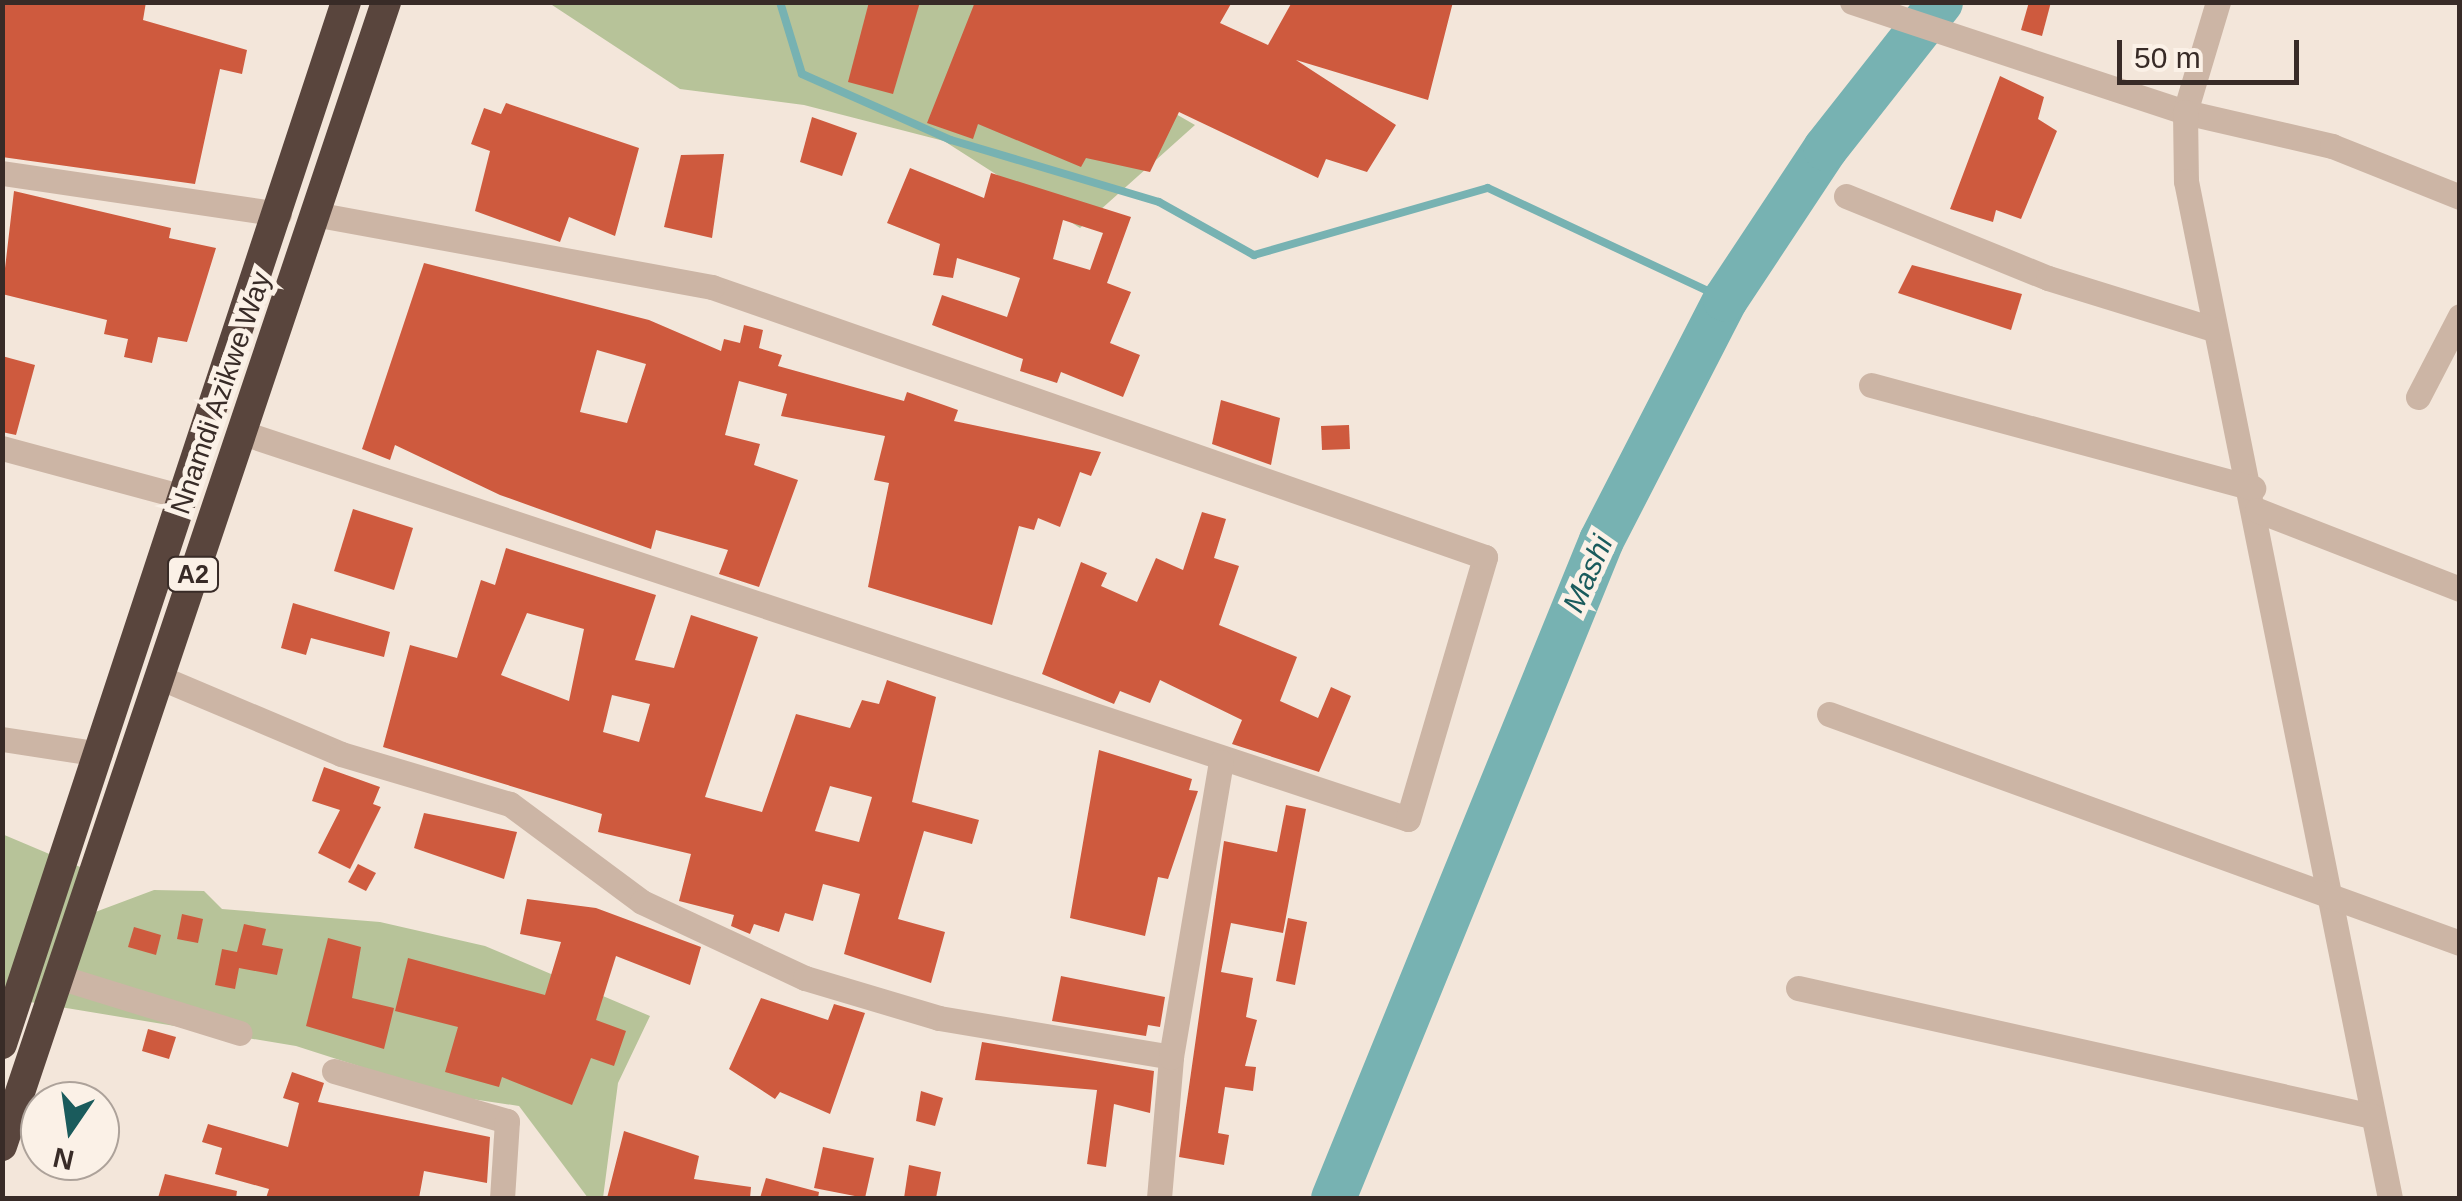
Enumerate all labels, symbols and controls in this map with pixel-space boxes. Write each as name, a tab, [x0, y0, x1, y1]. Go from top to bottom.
scale bar	[2122, 20, 2304, 82]
text: 50 m	[2134, 41, 2201, 74]
street label: Nnamdi Azikwe Way	[163, 267, 279, 519]
water label: Mashi	[1555, 530, 1621, 618]
road number: A2	[166, 554, 220, 594]
north arrow	[20, 1081, 120, 1181]
text: N	[50, 1141, 77, 1176]

